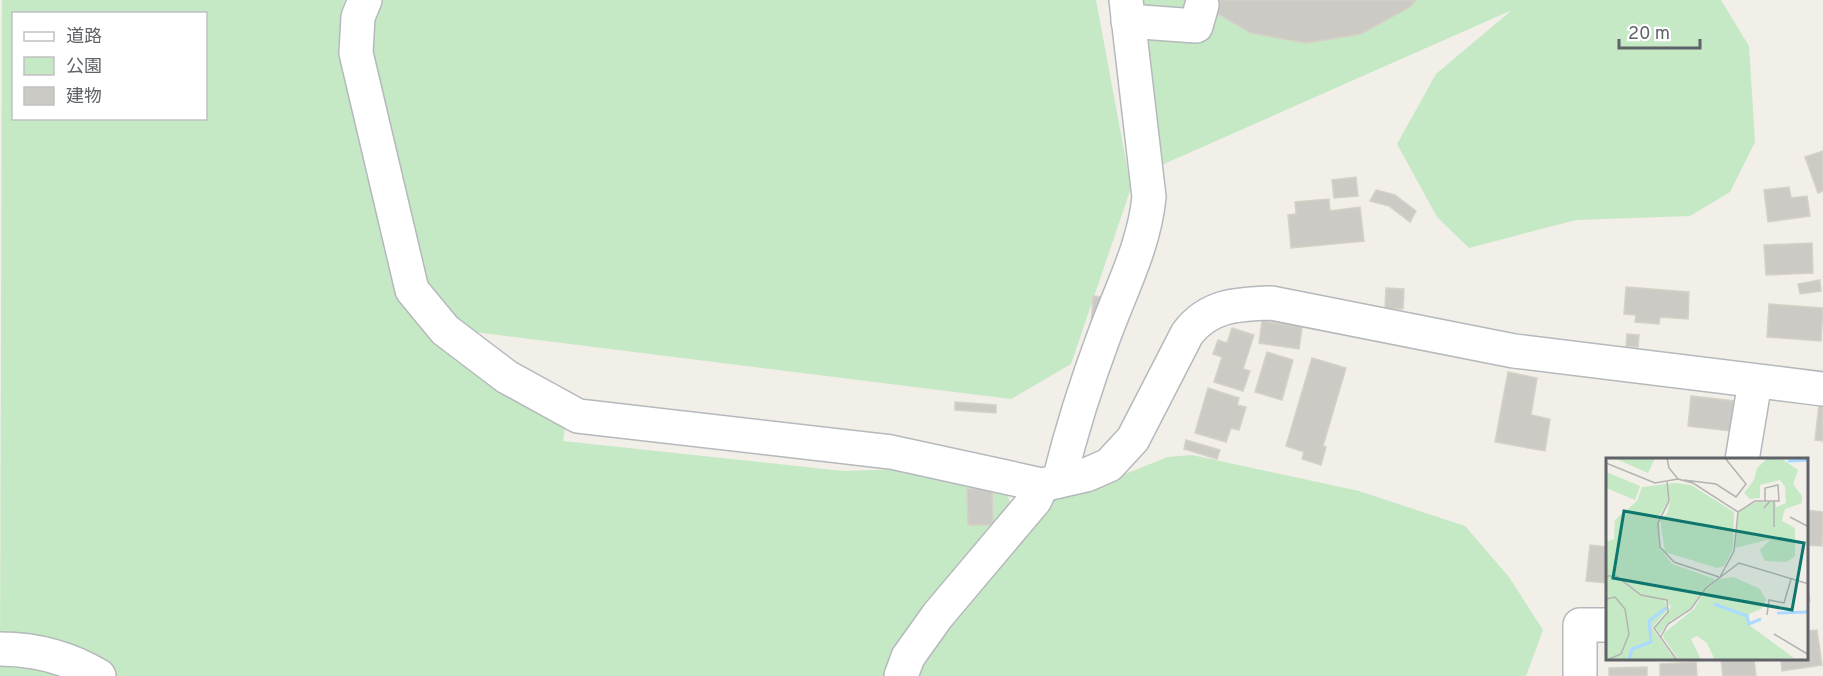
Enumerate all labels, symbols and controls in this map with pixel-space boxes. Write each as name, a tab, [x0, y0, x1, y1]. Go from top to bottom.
legend	[12, 12, 207, 120]
scale bar	[1619, 12, 1700, 50]
text: 20 m	[1628, 23, 1670, 46]
text: 道路	[66, 26, 102, 49]
text: 公園	[66, 56, 102, 79]
text: 建物	[66, 86, 102, 109]
inset map	[1606, 458, 1808, 661]

